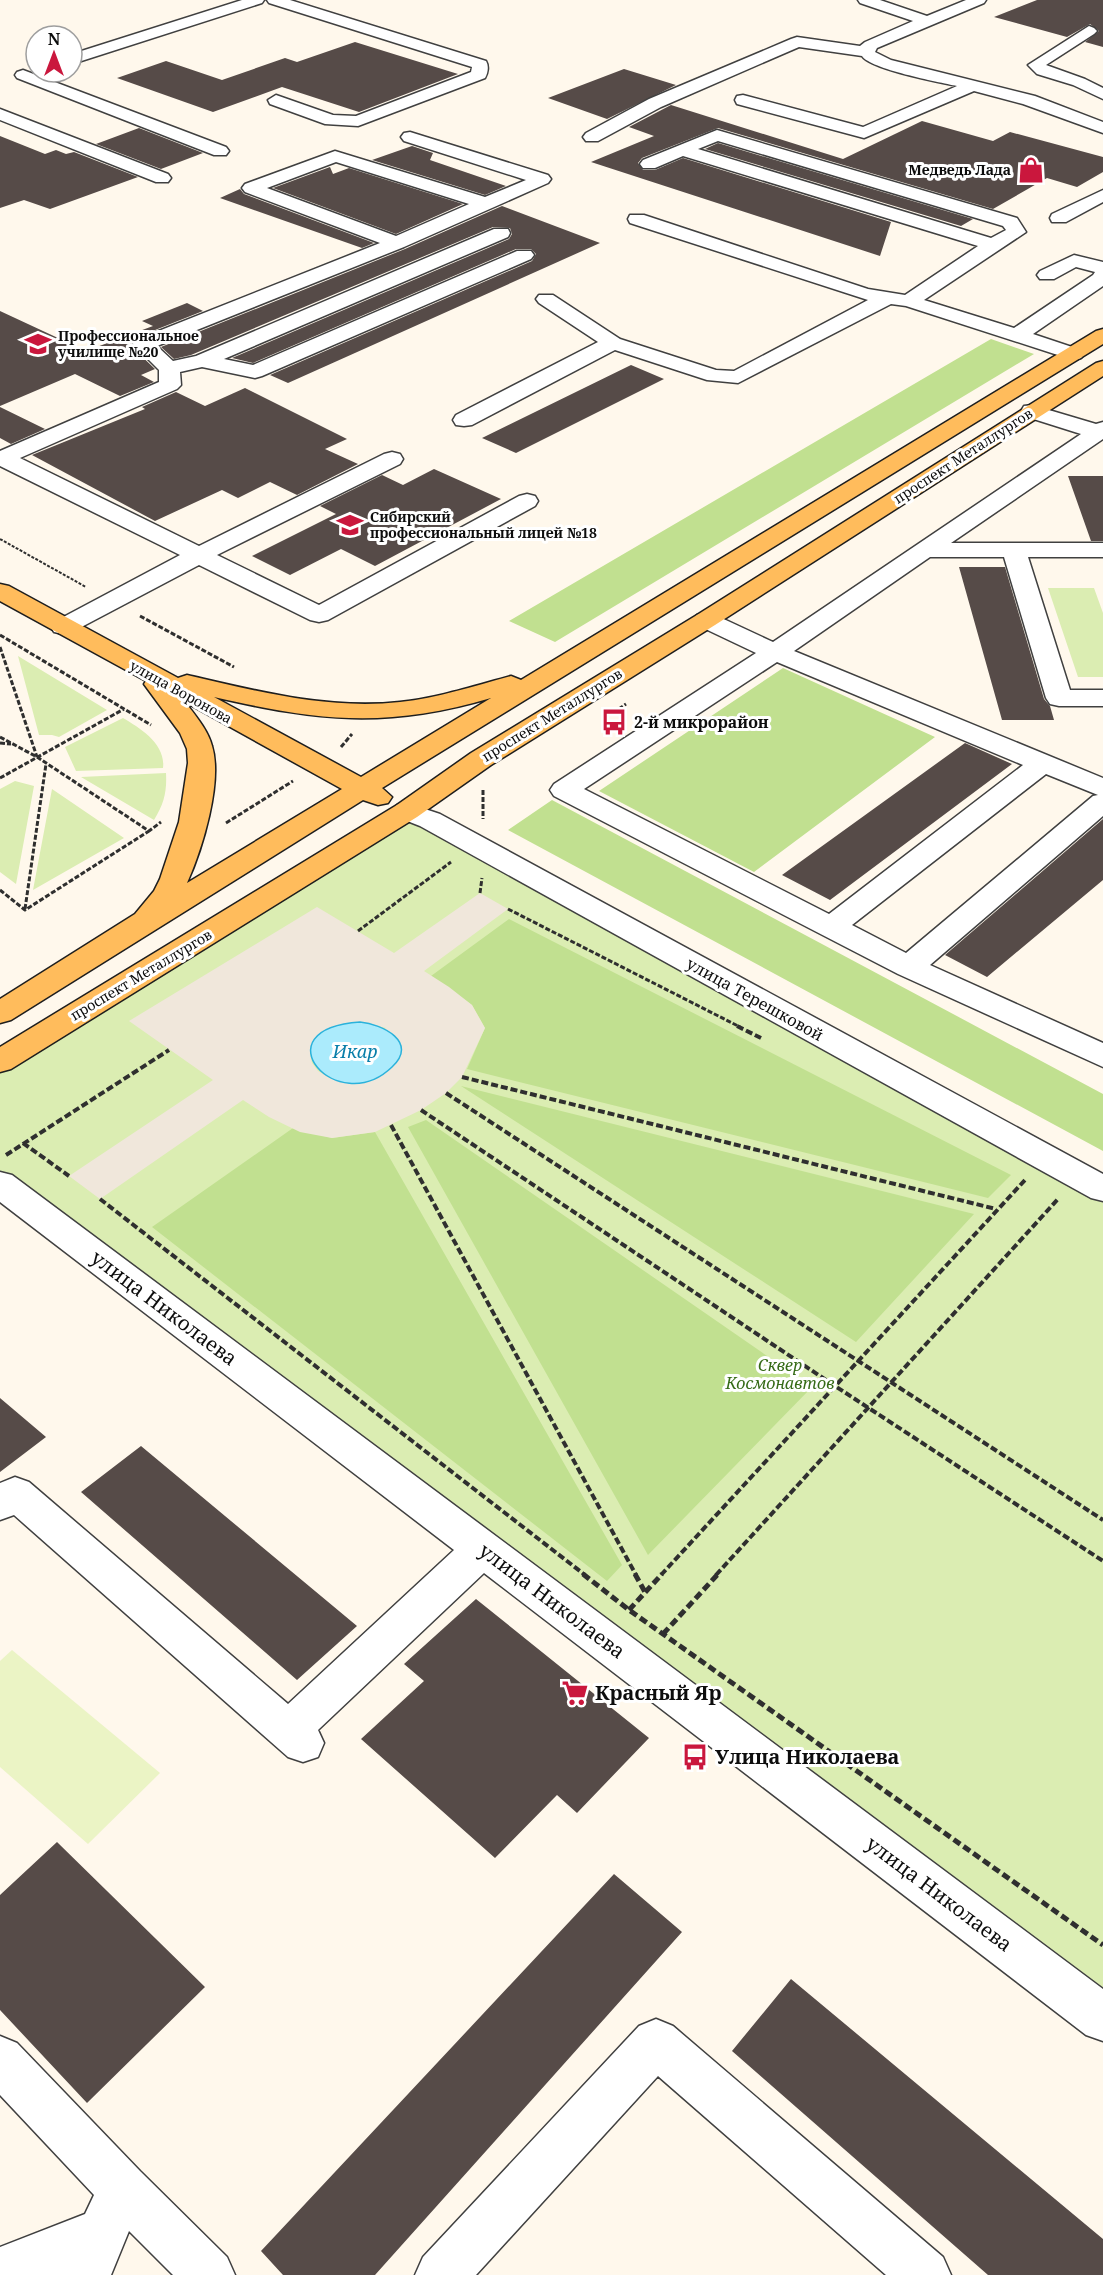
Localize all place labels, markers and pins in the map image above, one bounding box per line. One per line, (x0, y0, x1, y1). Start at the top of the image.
shop icon: Медведь Лада (1016, 155, 1046, 185)
place label: Медведь Лада (908, 160, 1011, 179)
place label: Профессиональное училище №20 (58, 326, 199, 361)
school or university icon: Профессиональное училище №20 (23, 329, 53, 359)
place label: Сибирский профессиональный лицей №18 (370, 507, 597, 542)
school or university icon: Сибирский профессиональный лицей №18 (335, 510, 365, 540)
bus stop icon: 2-й микрорайон (599, 707, 629, 737)
place label: 2-й микрорайон (634, 711, 769, 733)
supermarket icon: Красный Яр (560, 1678, 590, 1708)
place label: Красный Яр (595, 1679, 722, 1706)
bus stop icon: Улица Николаева (680, 1742, 710, 1772)
place label: Улица Николаева (715, 1743, 900, 1770)

